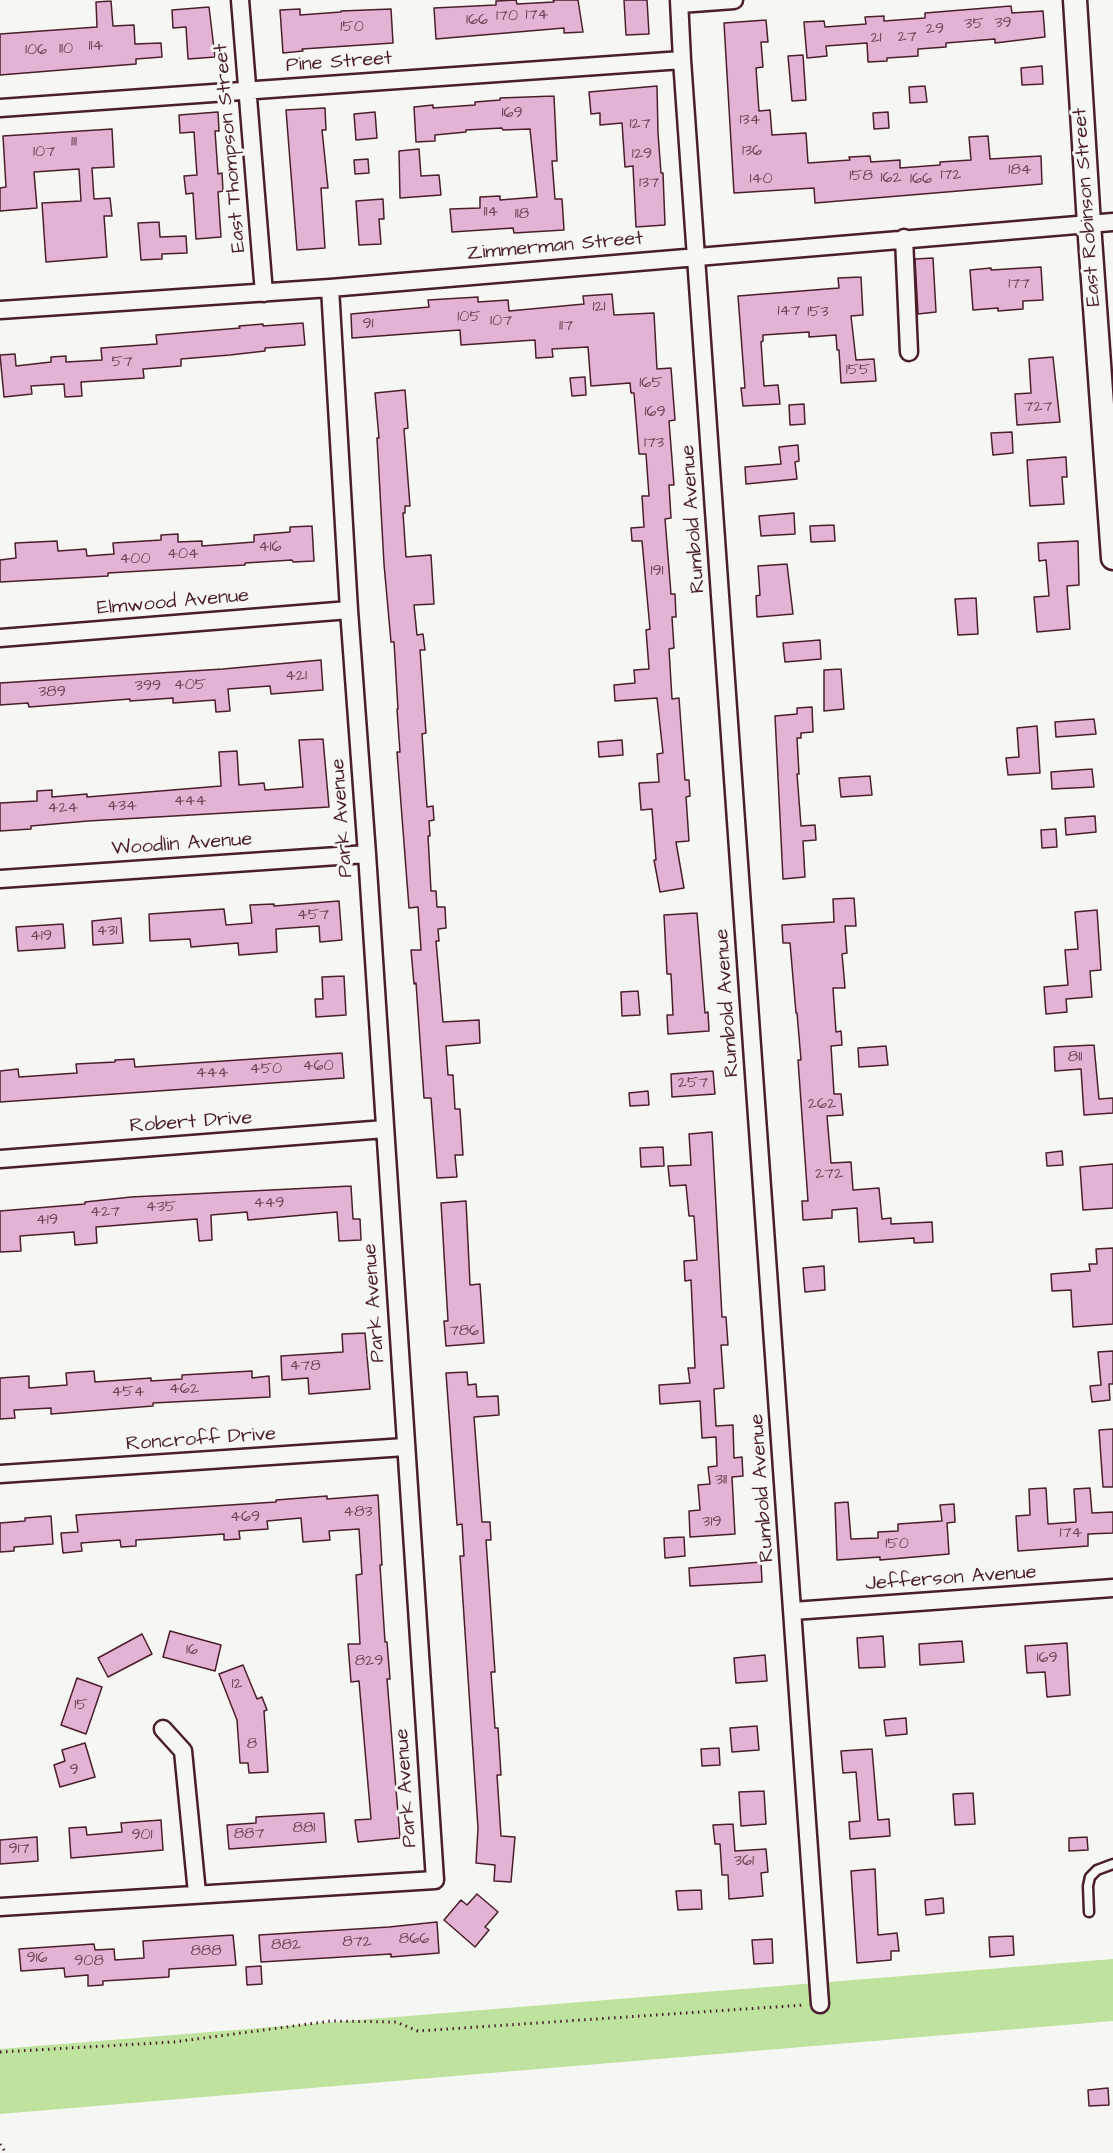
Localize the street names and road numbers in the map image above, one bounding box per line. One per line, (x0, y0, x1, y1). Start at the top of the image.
street label: East Thompson Street (210, 43, 252, 253)
street label: Pine Street (285, 47, 393, 79)
street label: East Robinson Street (1069, 107, 1107, 307)
street label: Zimmerman Street (466, 227, 644, 267)
street label: Rumbold Avenue (677, 444, 711, 594)
street label: Elmwood Avenue (96, 584, 250, 622)
street label: Park Avenue (327, 758, 359, 878)
street label: Woodlin Avenue (111, 828, 253, 862)
street label: Rumbold Avenue (711, 928, 745, 1078)
street label: Robert Drive (129, 1107, 253, 1139)
street label: Park Avenue (359, 1243, 391, 1363)
street label: Rumbold Avenue (746, 1413, 780, 1563)
street label: Roncroff Drive (125, 1423, 277, 1457)
street label: Jefferson Avenue (865, 1561, 1037, 1597)
street label: Park Avenue (391, 1728, 423, 1848)

